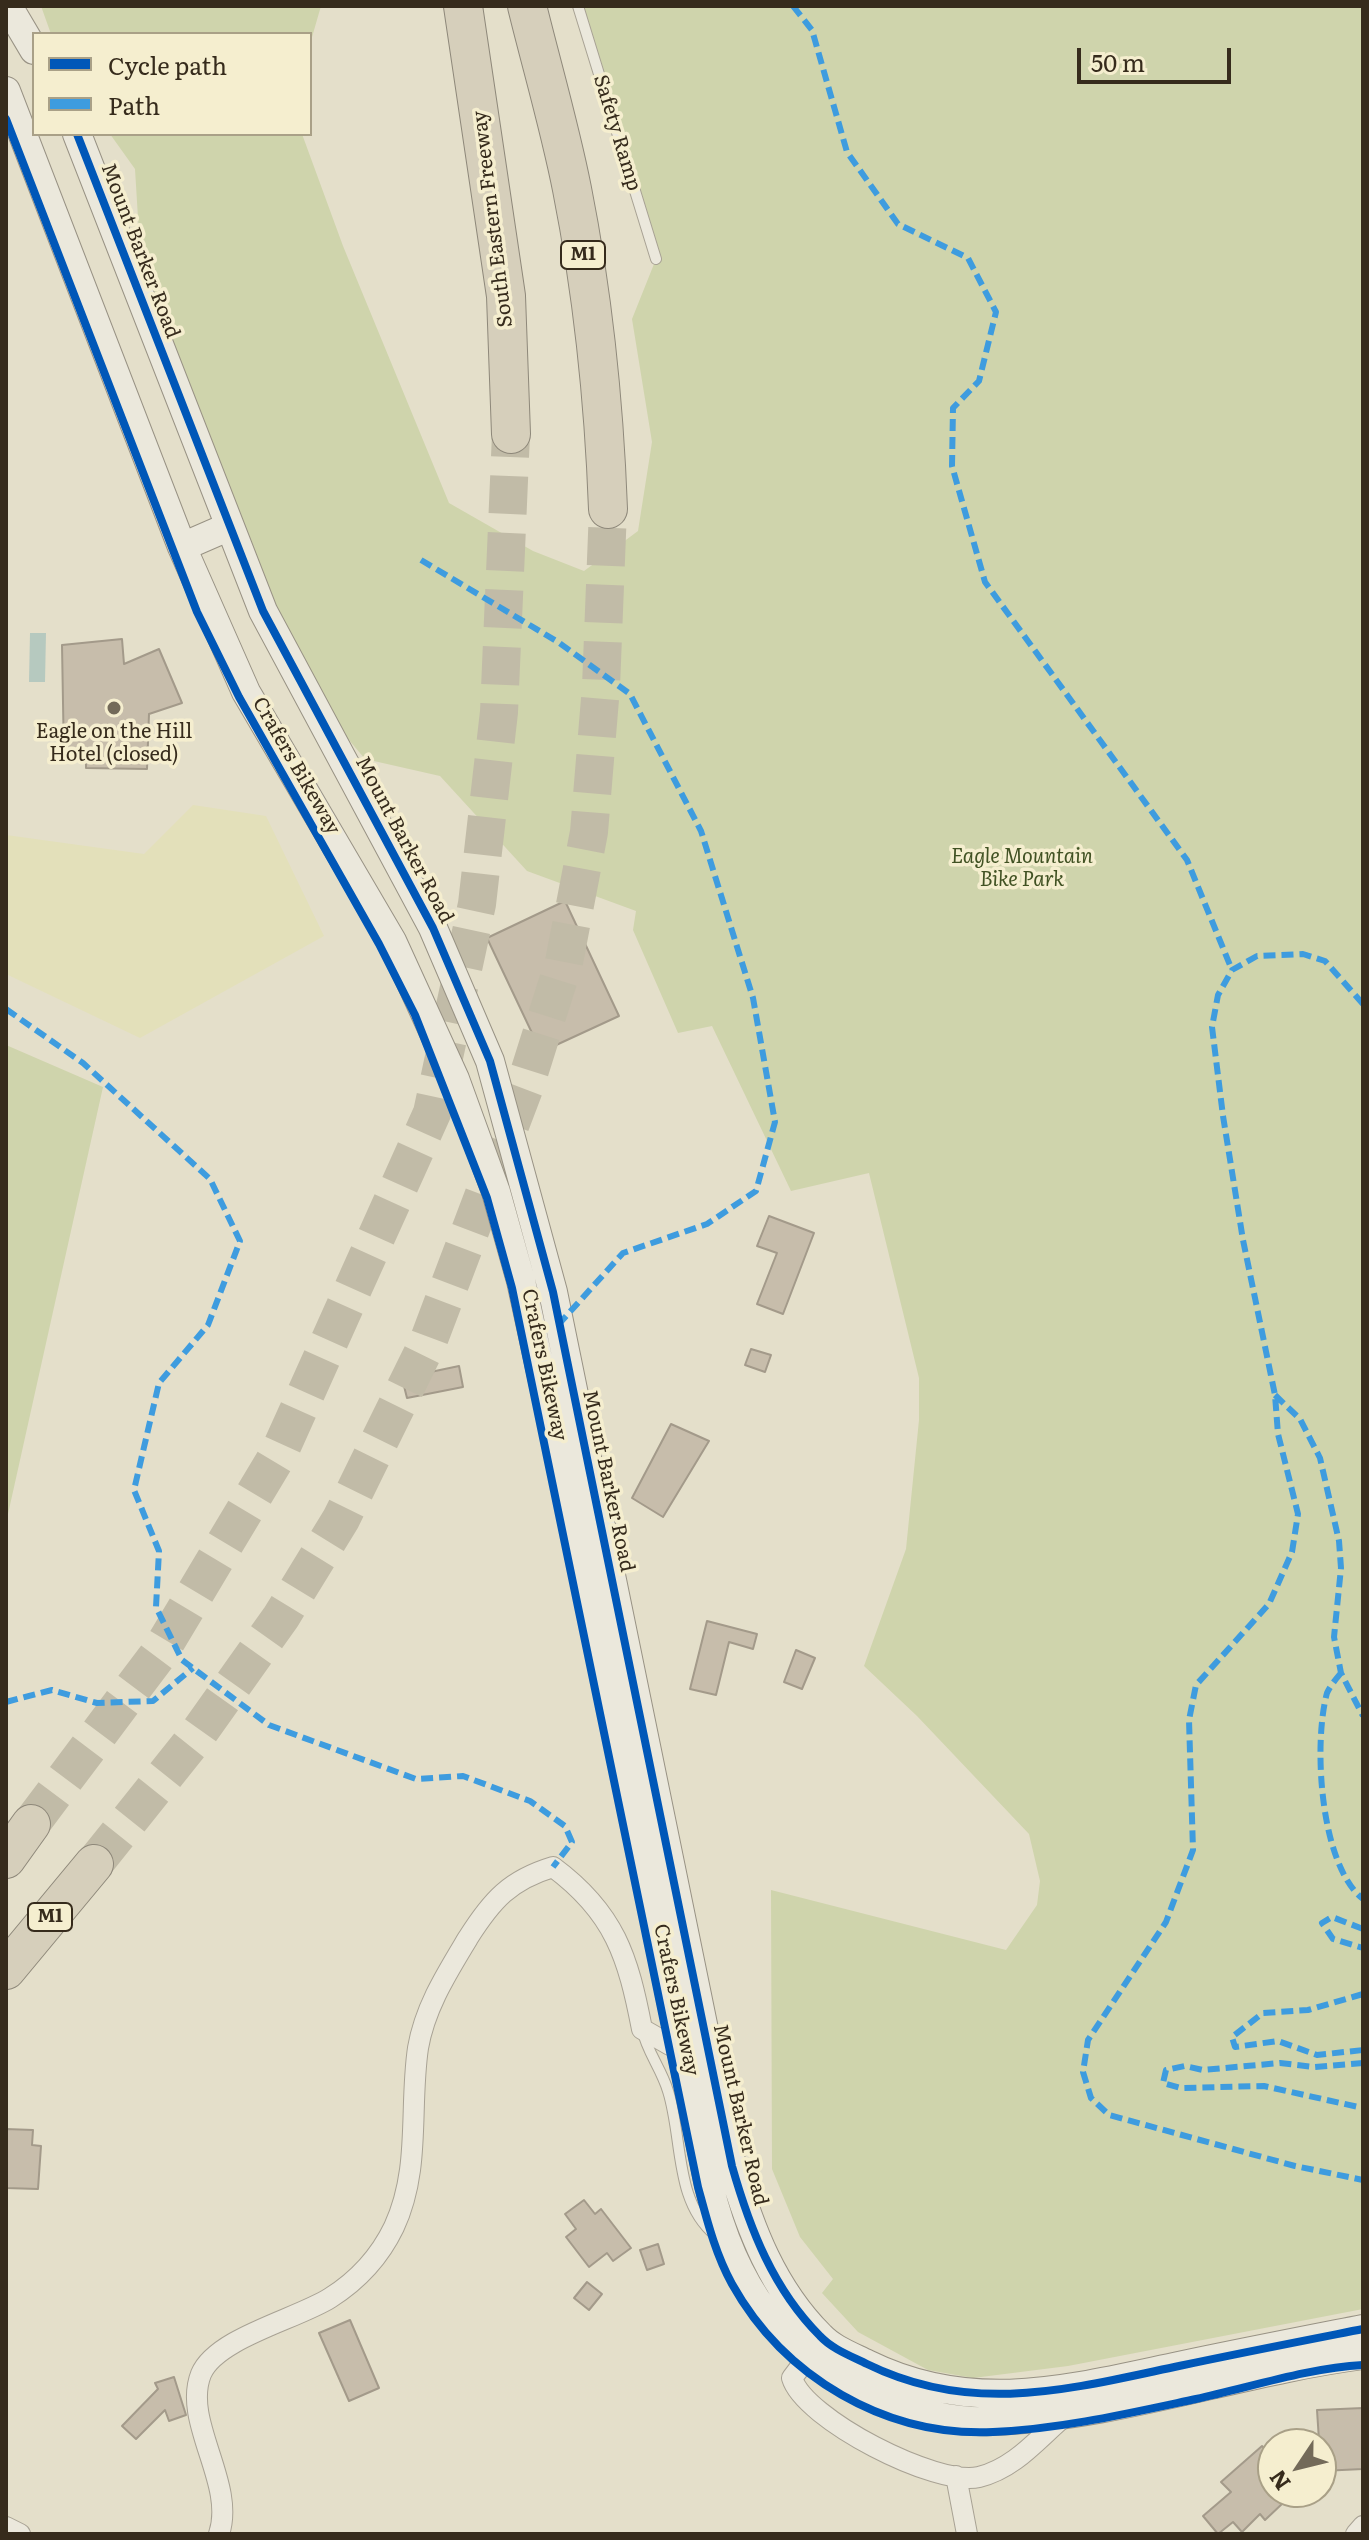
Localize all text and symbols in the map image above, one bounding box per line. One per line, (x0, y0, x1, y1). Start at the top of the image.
legend (32, 32, 312, 136)
scale bar (1081, 32, 1235, 82)
text: 50 m (1091, 44, 1145, 79)
text: Cycle path (108, 47, 227, 82)
street label: Safety Ramp (588, 72, 646, 194)
text: Path (108, 87, 160, 122)
street label: South Eastern Freeway (468, 109, 518, 329)
street label: Mount Barker Road (96, 160, 184, 342)
road number: M1 (561, 241, 605, 269)
street label: Crafers Bikeway (247, 693, 345, 839)
marker: Eagle on the Hill Hotel (closed) (105, 699, 123, 717)
place label: Eagle on the Hill Hotel (closed) (36, 720, 192, 767)
street label: Mount Barker Road (350, 752, 458, 928)
park label: Eagle Mountain Bike Park (951, 845, 1093, 892)
street label: Crafers Bikeway (516, 1287, 572, 1443)
street label: Mount Barker Road (577, 1388, 639, 1574)
road number: M1 (28, 1903, 72, 1931)
street label: Crafers Bikeway (648, 1922, 704, 2078)
street label: Mount Barker Road (707, 2022, 773, 2208)
north arrow (1257, 2428, 1337, 2508)
text: N (1260, 2464, 1297, 2498)

